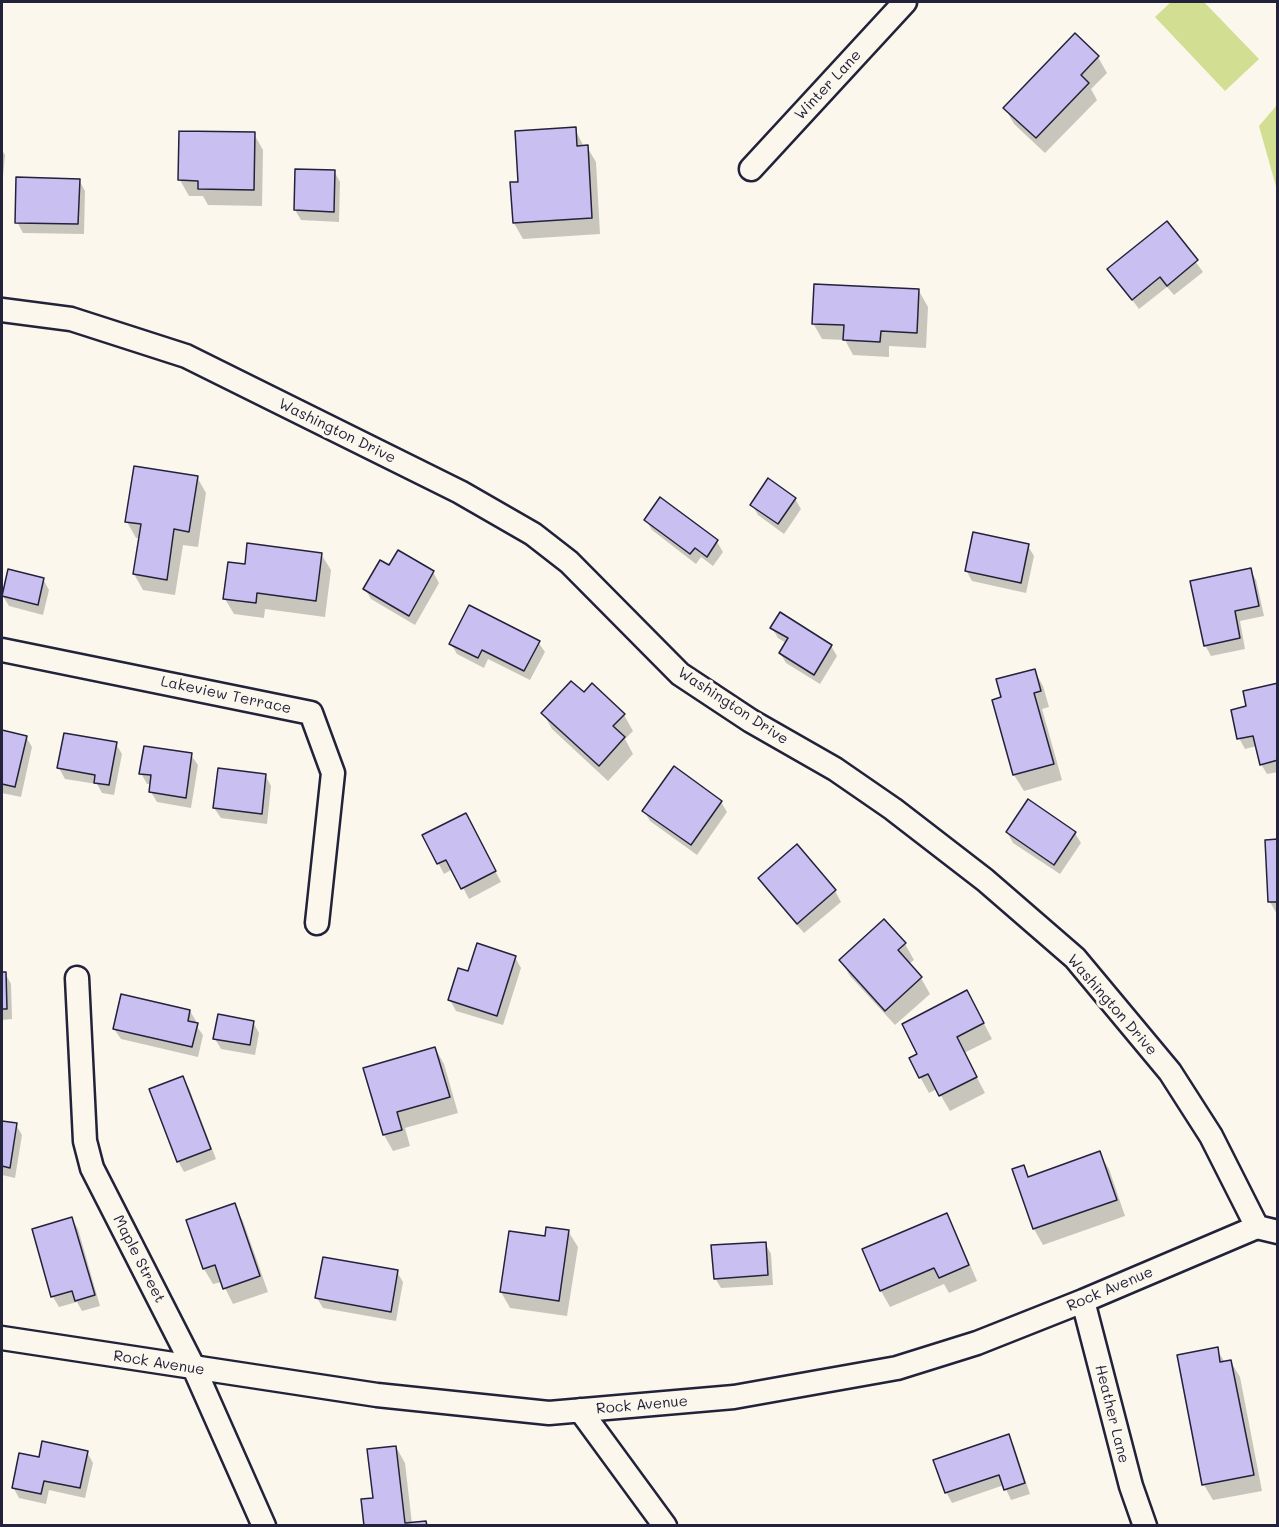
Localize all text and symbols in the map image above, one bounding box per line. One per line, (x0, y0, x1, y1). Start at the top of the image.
street label: Winter Lane (791, 46, 865, 124)
street label: Washington Drive (275, 395, 399, 467)
street label: Washington Drive (674, 664, 792, 748)
street label: Lakeview Terrace (159, 672, 293, 718)
street label: Washington Drive (1063, 951, 1161, 1059)
street label: Maple Street (109, 1212, 169, 1306)
street label: Rock Avenue (1064, 1263, 1156, 1315)
street label: Rock Avenue (112, 1347, 206, 1379)
street label: Heather Lane (1091, 1363, 1133, 1465)
street label: Rock Avenue (595, 1392, 689, 1418)

